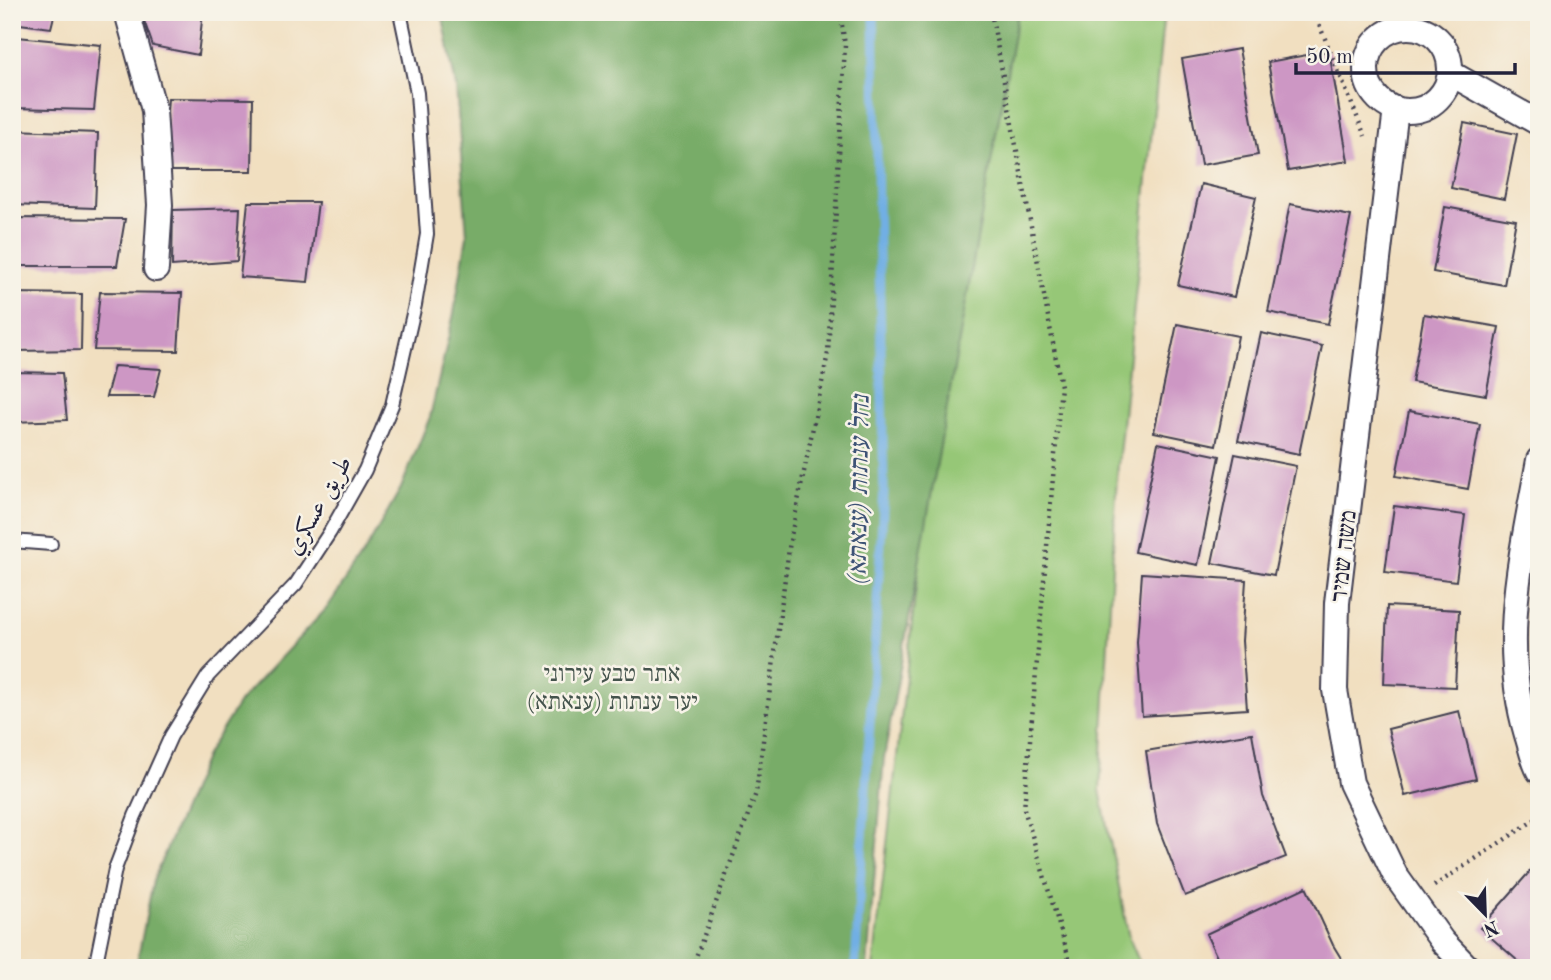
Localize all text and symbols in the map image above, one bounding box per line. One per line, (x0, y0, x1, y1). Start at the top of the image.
scale bar (1296, 32, 1514, 76)
text: 50 m (1306, 47, 1353, 68)
water label: נחל ענתות (ענאתא) (844, 393, 875, 585)
street label: طريق عسكري (280, 451, 362, 562)
street label: משה שמיר (1328, 509, 1362, 603)
park label: אתר טבע עירוני יער ענתות (ענאתא) (526, 663, 698, 715)
north arrow (1450, 878, 1520, 948)
text: N (1480, 916, 1501, 939)

